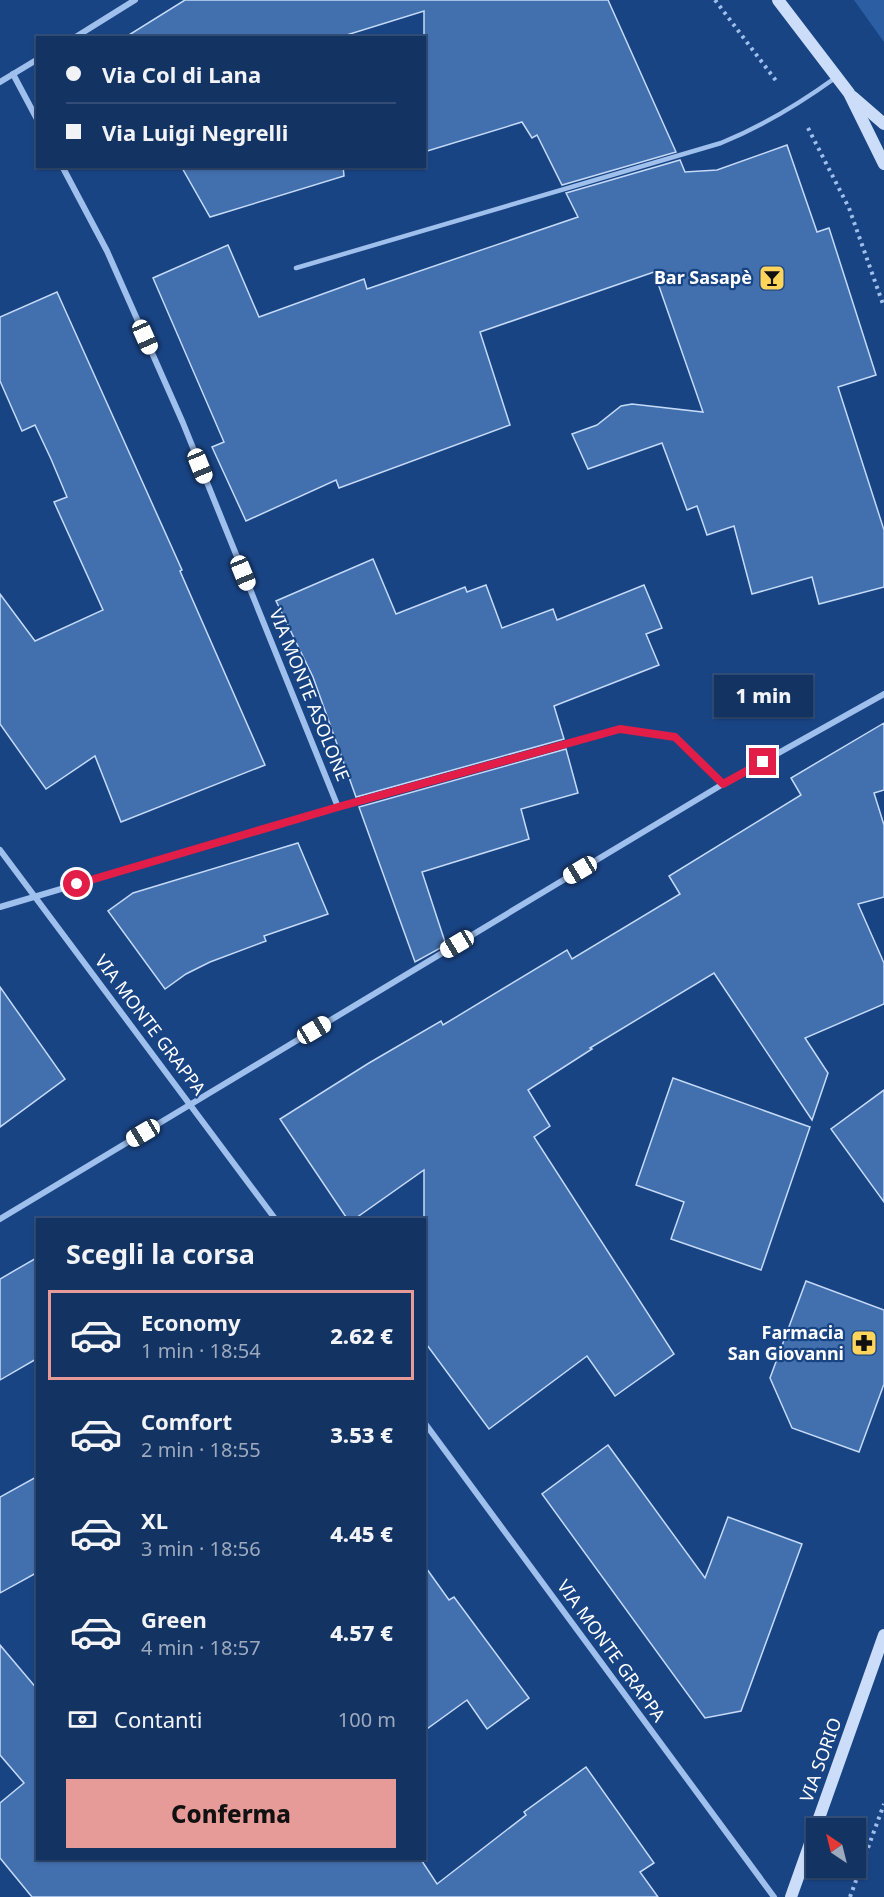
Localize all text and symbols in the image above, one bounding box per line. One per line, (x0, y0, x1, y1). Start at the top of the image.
text: Via Col di Lana (102, 59, 261, 89)
text: Via Luigi Negrelli (102, 117, 288, 147)
bar icon: Bar Sasapè (757, 263, 787, 293)
place label: Bar Sasapè (654, 265, 752, 289)
car (129, 317, 161, 357)
car (185, 446, 215, 486)
car (228, 553, 258, 593)
street label: VIA MONTE ASOLONE (264, 605, 356, 784)
callout: 1 min (714, 675, 813, 717)
text: 1 min (736, 682, 791, 709)
route end (749, 748, 776, 775)
car (560, 853, 600, 887)
route start (63, 870, 90, 897)
car (437, 927, 477, 961)
street label: VIA MONTE GRAPPA (90, 949, 212, 1100)
car (294, 1013, 334, 1047)
car (123, 1116, 163, 1150)
text: Scegli la corsa (66, 1235, 255, 1272)
text: Economy (141, 1307, 240, 1337)
icon: car (69, 1308, 123, 1362)
text: 2.62 € (330, 1320, 393, 1350)
place label: Farmacia San Giovanni (728, 1320, 844, 1365)
pharmacy icon: Farmacia San Giovanni (849, 1328, 879, 1358)
text: 1 min · 18:54 (141, 1337, 261, 1364)
text: Comfort (141, 1406, 232, 1436)
icon: car (69, 1407, 123, 1461)
text: 3.53 € (330, 1419, 393, 1449)
text: 2 min · 18:55 (141, 1436, 261, 1463)
text: XL (141, 1505, 168, 1535)
icon: car (69, 1506, 123, 1560)
text: 4.45 € (330, 1518, 393, 1548)
text: 3 min · 18:56 (141, 1535, 261, 1562)
street label: VIA MONTE GRAPPA (552, 1575, 672, 1727)
text: Green (141, 1604, 207, 1634)
icon: car (69, 1605, 123, 1659)
text: 4.57 € (330, 1617, 393, 1647)
text: 4 min · 18:57 (141, 1634, 261, 1661)
icon: cash (66, 1703, 99, 1736)
text: Contanti (114, 1704, 202, 1734)
text: 100 m (338, 1706, 396, 1733)
street label: VIA SORIO (794, 1714, 846, 1805)
button: Conferma (66, 1779, 396, 1848)
north arrow (806, 1818, 866, 1878)
map controls (806, 1818, 866, 1878)

